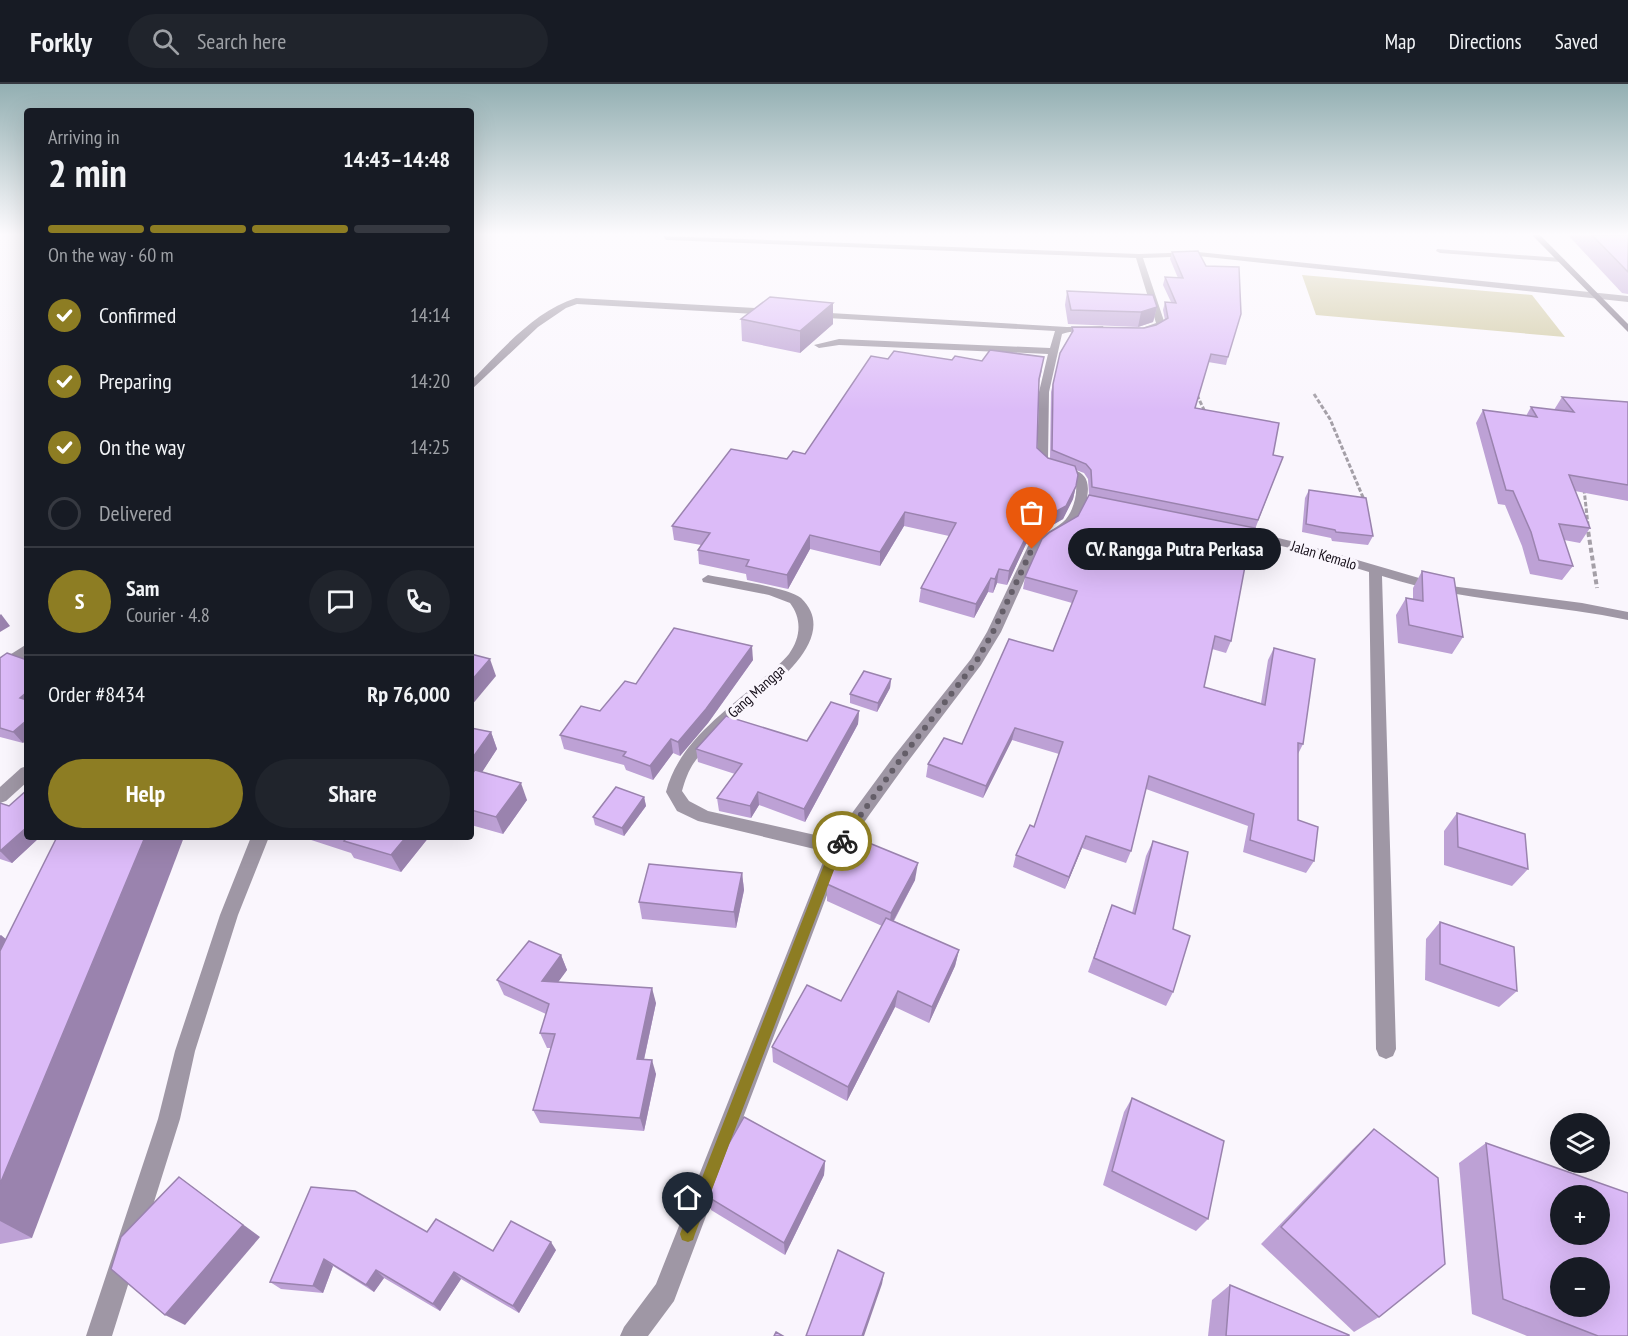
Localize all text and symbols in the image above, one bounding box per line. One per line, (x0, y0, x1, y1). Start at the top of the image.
search box (128, 14, 548, 68)
text: Forkly (30, 23, 92, 60)
icon: search (149, 25, 182, 58)
text: Search here (197, 27, 286, 55)
text: Map (1385, 28, 1416, 55)
text: Directions (1449, 28, 1522, 55)
text: Saved (1555, 28, 1598, 55)
text: Arriving in (48, 124, 120, 150)
text: 14:43–14:48 (343, 145, 450, 173)
text: 2 min (48, 147, 127, 198)
text: On the way · 60 m (48, 242, 174, 268)
icon: check (48, 299, 81, 332)
text: Confirmed (99, 301, 176, 329)
text: 14:14 (410, 302, 450, 328)
icon: check (48, 365, 81, 398)
text: Preparing (99, 367, 172, 395)
text: 14:20 (410, 368, 450, 394)
icon: check (48, 431, 81, 464)
text: On the way (99, 433, 185, 461)
text: 14:25 (410, 434, 450, 460)
pin (1006, 487, 1057, 549)
icon: bag (1015, 496, 1048, 529)
text: Delivered (99, 499, 172, 527)
callout: CV. Rangga Putra Perkasa (1068, 528, 1281, 570)
text: CV. Rangga Putra Perkasa (1086, 536, 1263, 562)
street label: Jalan Kemalo (1288, 536, 1359, 574)
button: chat (309, 570, 372, 633)
button: phone (387, 570, 450, 633)
text: Sam (126, 574, 159, 602)
text: S (75, 587, 84, 615)
text: Courier · 4.8 (126, 602, 210, 628)
street label: Gang Mangga (723, 660, 789, 722)
text: Order #8434 (48, 680, 145, 708)
text: Rp 76,000 (367, 680, 450, 708)
button: Help (48, 759, 243, 828)
button: Share (255, 759, 450, 828)
courier (812, 811, 872, 871)
icon: bike (826, 825, 859, 858)
map controls (1550, 1113, 1610, 1317)
button: layers (1550, 1113, 1610, 1173)
pin (662, 1172, 713, 1234)
icon: home (671, 1181, 704, 1214)
button: + (1550, 1185, 1610, 1245)
button: − (1550, 1257, 1610, 1317)

